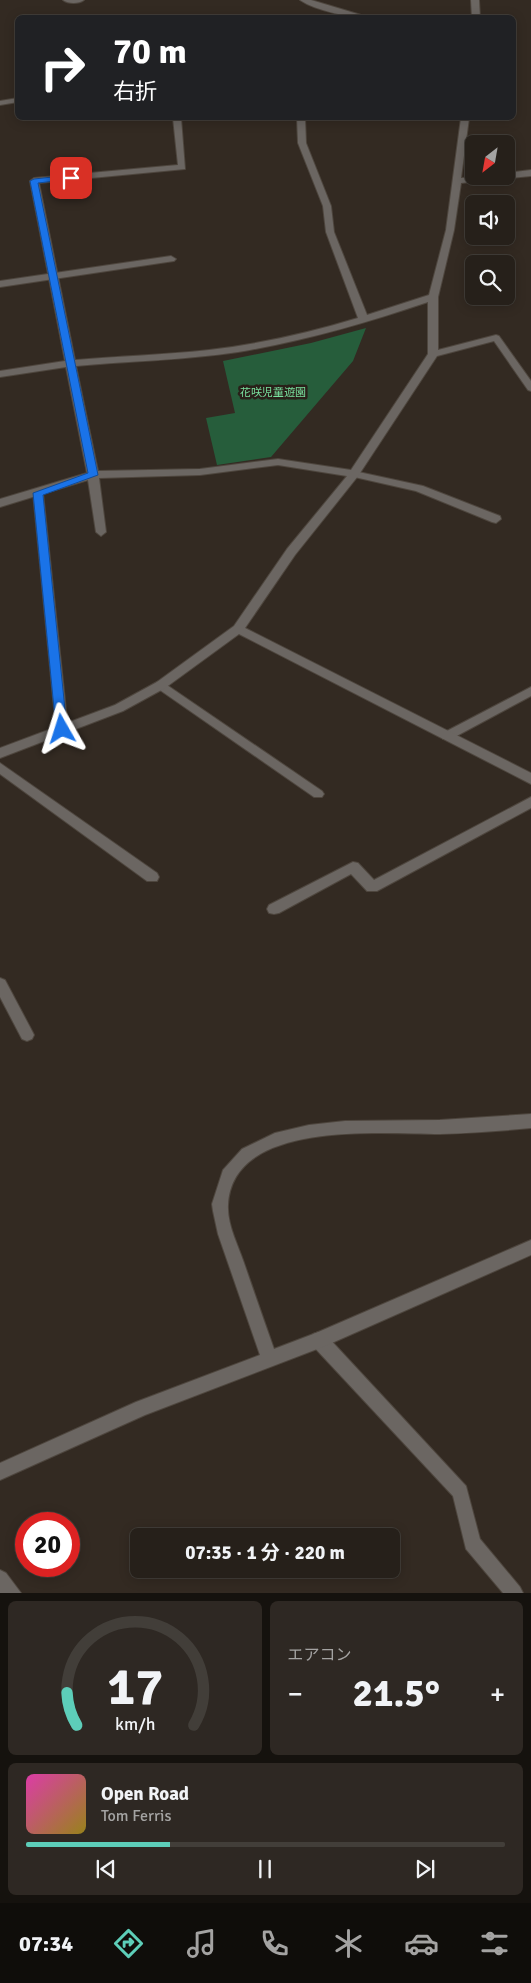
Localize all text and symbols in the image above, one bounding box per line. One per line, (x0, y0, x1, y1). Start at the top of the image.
text: 70 m (113, 30, 187, 73)
icon: right (30, 35, 95, 100)
text: 右折 (113, 78, 157, 105)
north arrow (465, 135, 515, 185)
map controls (465, 135, 515, 305)
pin (50, 157, 92, 199)
icon: arrive (57, 164, 85, 192)
button: sound (465, 195, 515, 245)
button: search (465, 255, 515, 305)
park label: 花咲児童遊園 (240, 386, 306, 399)
position arrow (35, 702, 87, 754)
speed limit sign: 20 (15, 1512, 80, 1577)
text: 07:35 · 1 分 · 220 m (185, 1541, 345, 1565)
text: エアコン (288, 1645, 352, 1665)
text: 17 (107, 1655, 163, 1719)
text: 21.5° (352, 1670, 440, 1717)
text: − (288, 1677, 303, 1711)
text: + (490, 1677, 505, 1711)
text: km/h (115, 1713, 155, 1735)
text: Open Road (101, 1782, 189, 1806)
text: Tom Ferris (101, 1806, 171, 1826)
icon: previous (92, 1855, 120, 1883)
icon: pause (251, 1855, 279, 1883)
icon: next (411, 1855, 439, 1883)
icon: directions (111, 1926, 146, 1961)
icon: music (184, 1926, 219, 1961)
icon: phone (257, 1926, 292, 1961)
icon: climate (331, 1926, 366, 1961)
icon: car (404, 1926, 439, 1961)
icon: filters (477, 1926, 512, 1961)
text: 07:34 (19, 1930, 73, 1957)

